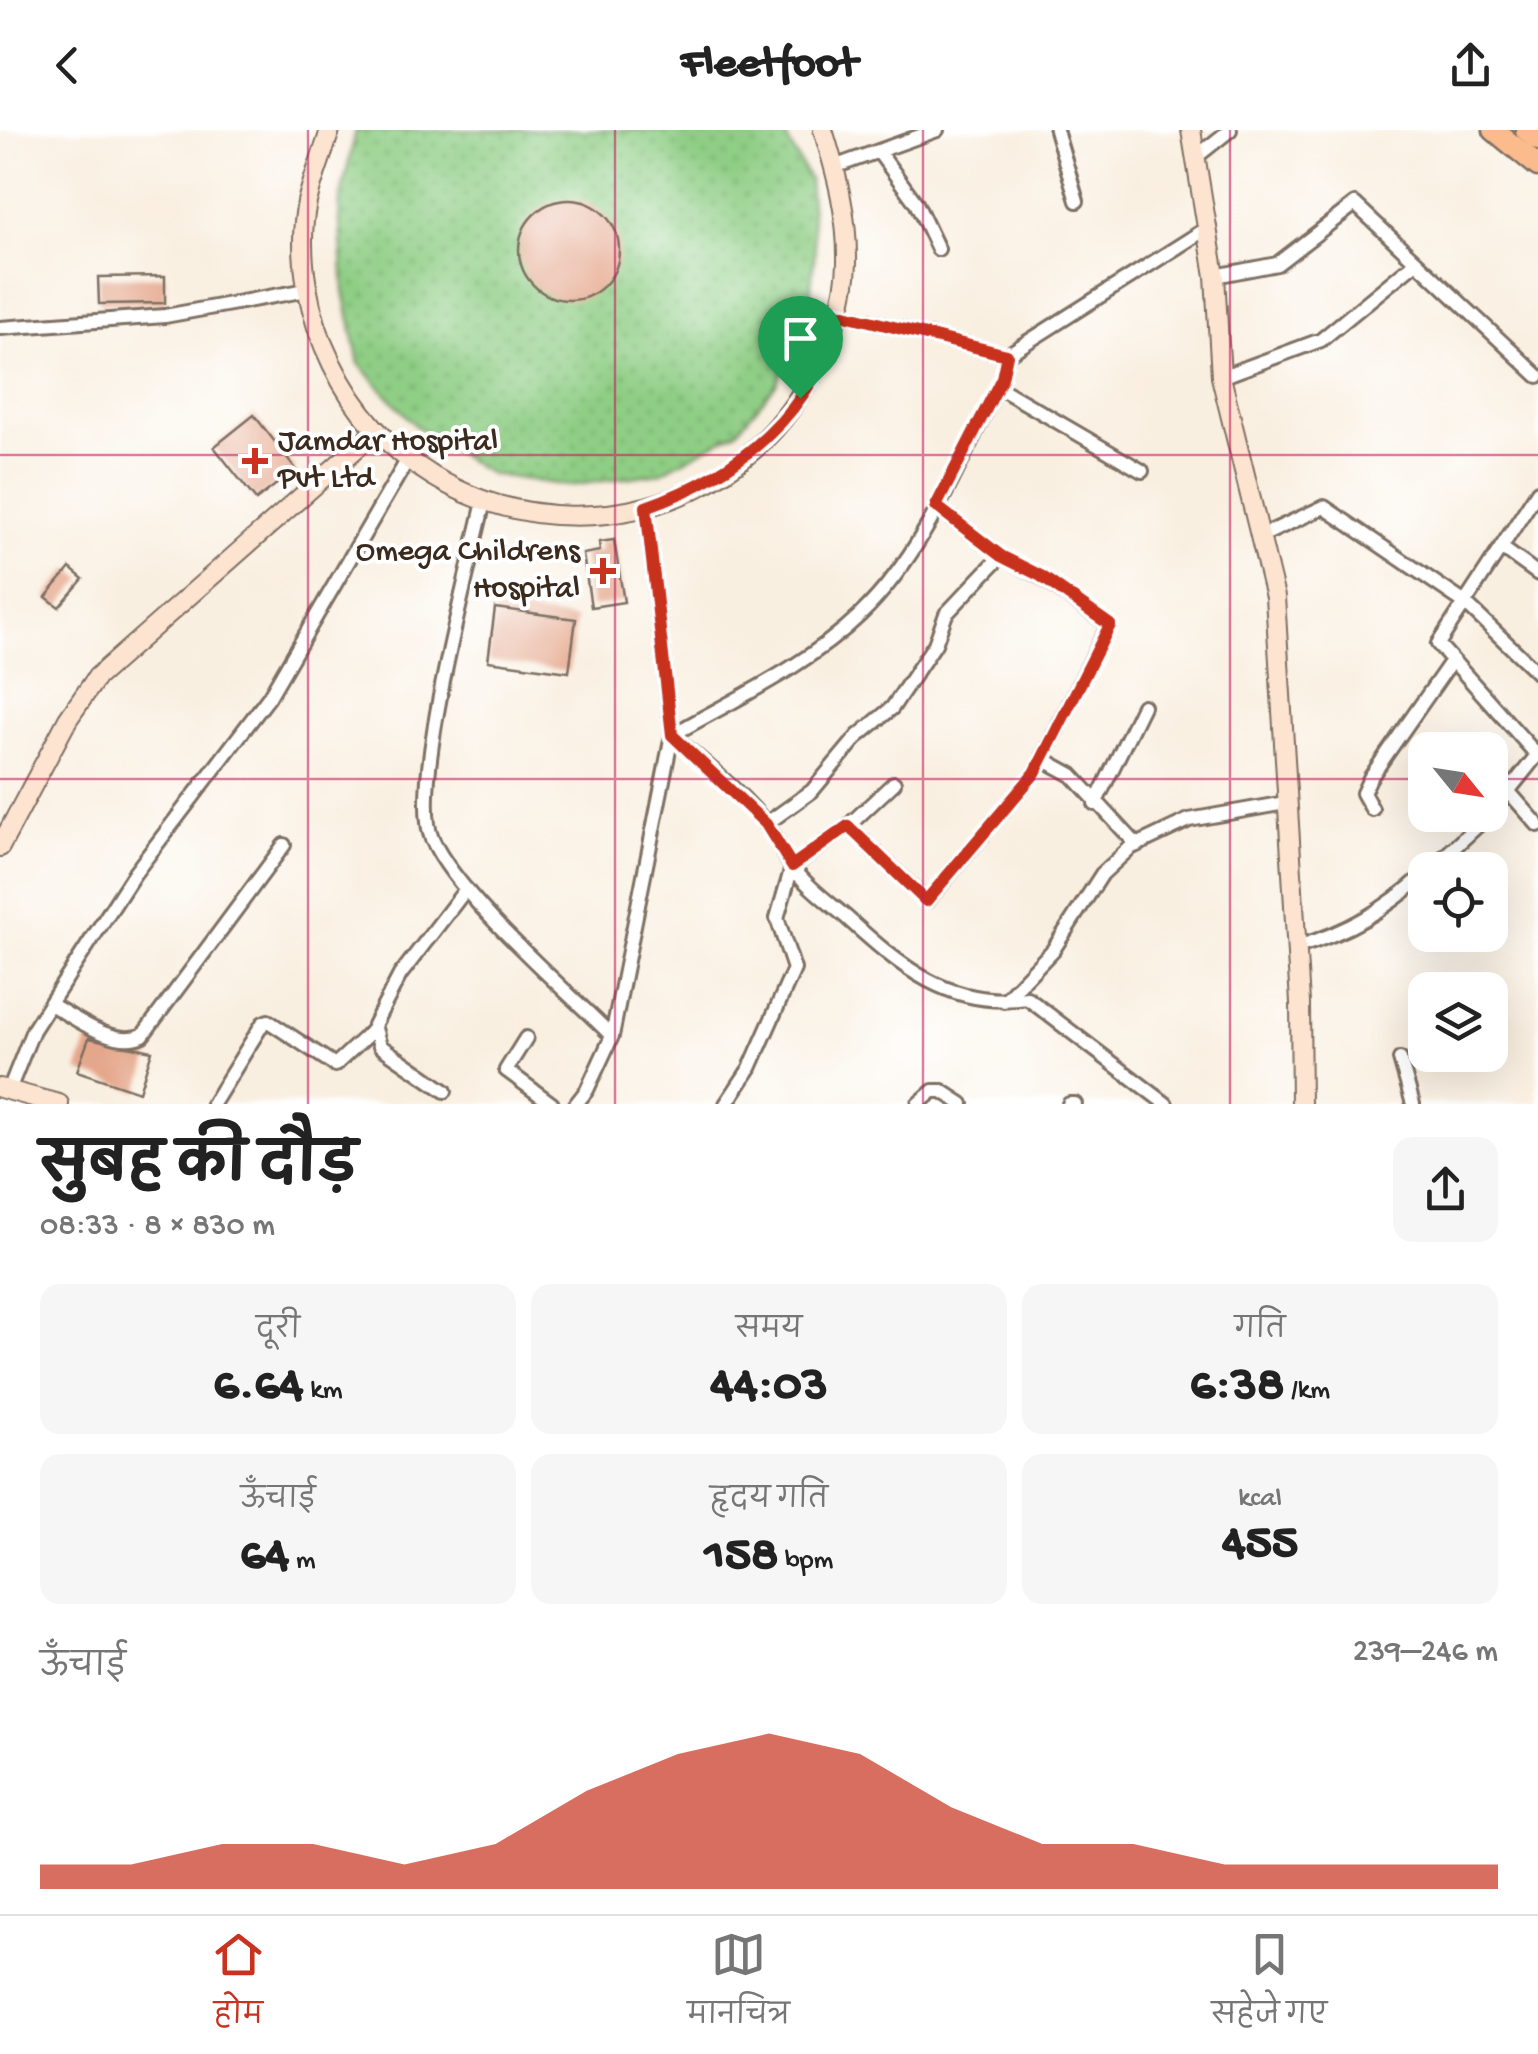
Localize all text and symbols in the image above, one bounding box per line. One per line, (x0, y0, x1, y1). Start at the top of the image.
icon: back (40, 38, 95, 93)
icon: share (1443, 38, 1498, 93)
text: Fleetfoot (681, 39, 857, 92)
pin (758, 296, 843, 399)
icon: arrive (773, 311, 828, 366)
place label: Jamdar Hospital Pvt Ltd (277, 424, 498, 499)
marker: Jamdar Hospital Pvt Ltd (242, 448, 268, 474)
place label: Omega Childrens Hospital (356, 534, 581, 609)
marker: Omega Childrens Hospital (590, 558, 616, 584)
north arrow (1408, 732, 1508, 832)
map controls (1408, 732, 1508, 1072)
button: locate (1408, 852, 1508, 952)
button: layers (1408, 972, 1508, 1072)
button: share (1393, 1137, 1498, 1242)
text: सुबह की दौड़ (40, 1138, 357, 1202)
text: 08:33 · 8 × 830 m (40, 1208, 275, 1246)
text: दूरी (256, 1315, 300, 1348)
text: समय (736, 1315, 802, 1348)
text: गति (1235, 1315, 1285, 1348)
text: 6.64 (213, 1358, 304, 1417)
text: 44:03 (710, 1358, 828, 1417)
text: 6:38 (1190, 1358, 1284, 1417)
text: km (304, 1375, 343, 1408)
text: /km (1284, 1375, 1330, 1408)
text: kcal (1238, 1483, 1282, 1516)
text: ऊँचाई (240, 1485, 316, 1518)
text: हृदय गति (710, 1485, 828, 1518)
text: 455 (1222, 1516, 1298, 1575)
text: 64 (240, 1528, 289, 1587)
text: 158 (705, 1528, 778, 1587)
text: m (289, 1545, 316, 1578)
text: bpm (778, 1545, 833, 1578)
text: 239–246 m (1353, 1634, 1498, 1672)
text: ऊँचाई (40, 1650, 126, 1688)
tab: होम (211, 1927, 266, 2044)
tab: मानचित्र (687, 1927, 790, 2044)
tab: सहेजे गए (1211, 1927, 1327, 2044)

